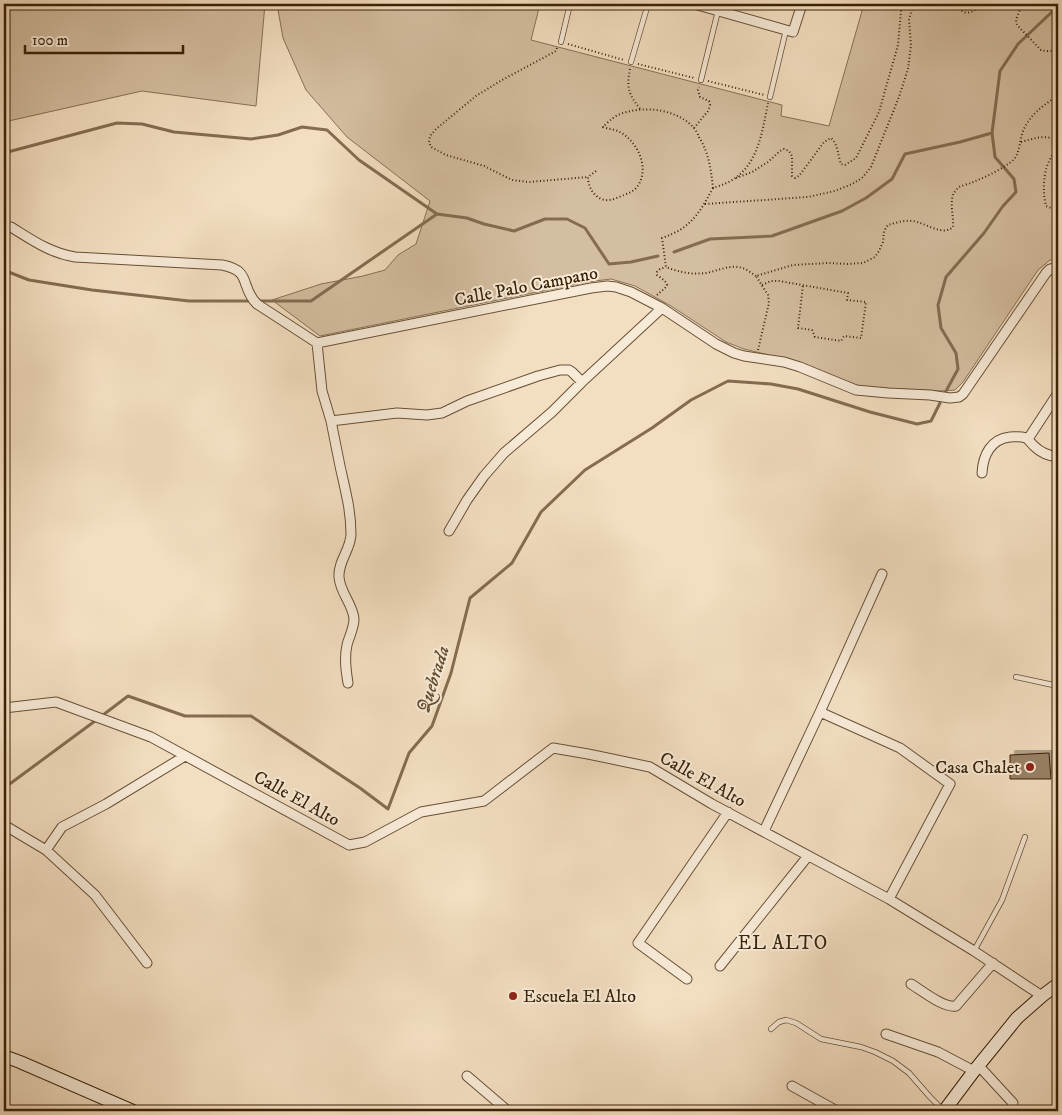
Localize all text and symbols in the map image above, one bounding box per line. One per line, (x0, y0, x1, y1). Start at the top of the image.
scale bar (25, 22, 182, 54)
text: 100 m (32, 31, 68, 50)
street label: Calle Palo Campano (453, 262, 600, 312)
water label: Quebrada (412, 643, 455, 716)
street label: Calle El Alto (656, 747, 750, 813)
place label: Casa Chalet (935, 757, 1020, 779)
marker: Casa Chalet (1024, 761, 1036, 773)
street label: Calle El Alto (250, 766, 344, 832)
district label: EL ALTO (738, 932, 828, 955)
place label: Escuela El Alto (523, 986, 636, 1008)
marker: Escuela El Alto (507, 990, 519, 1002)

